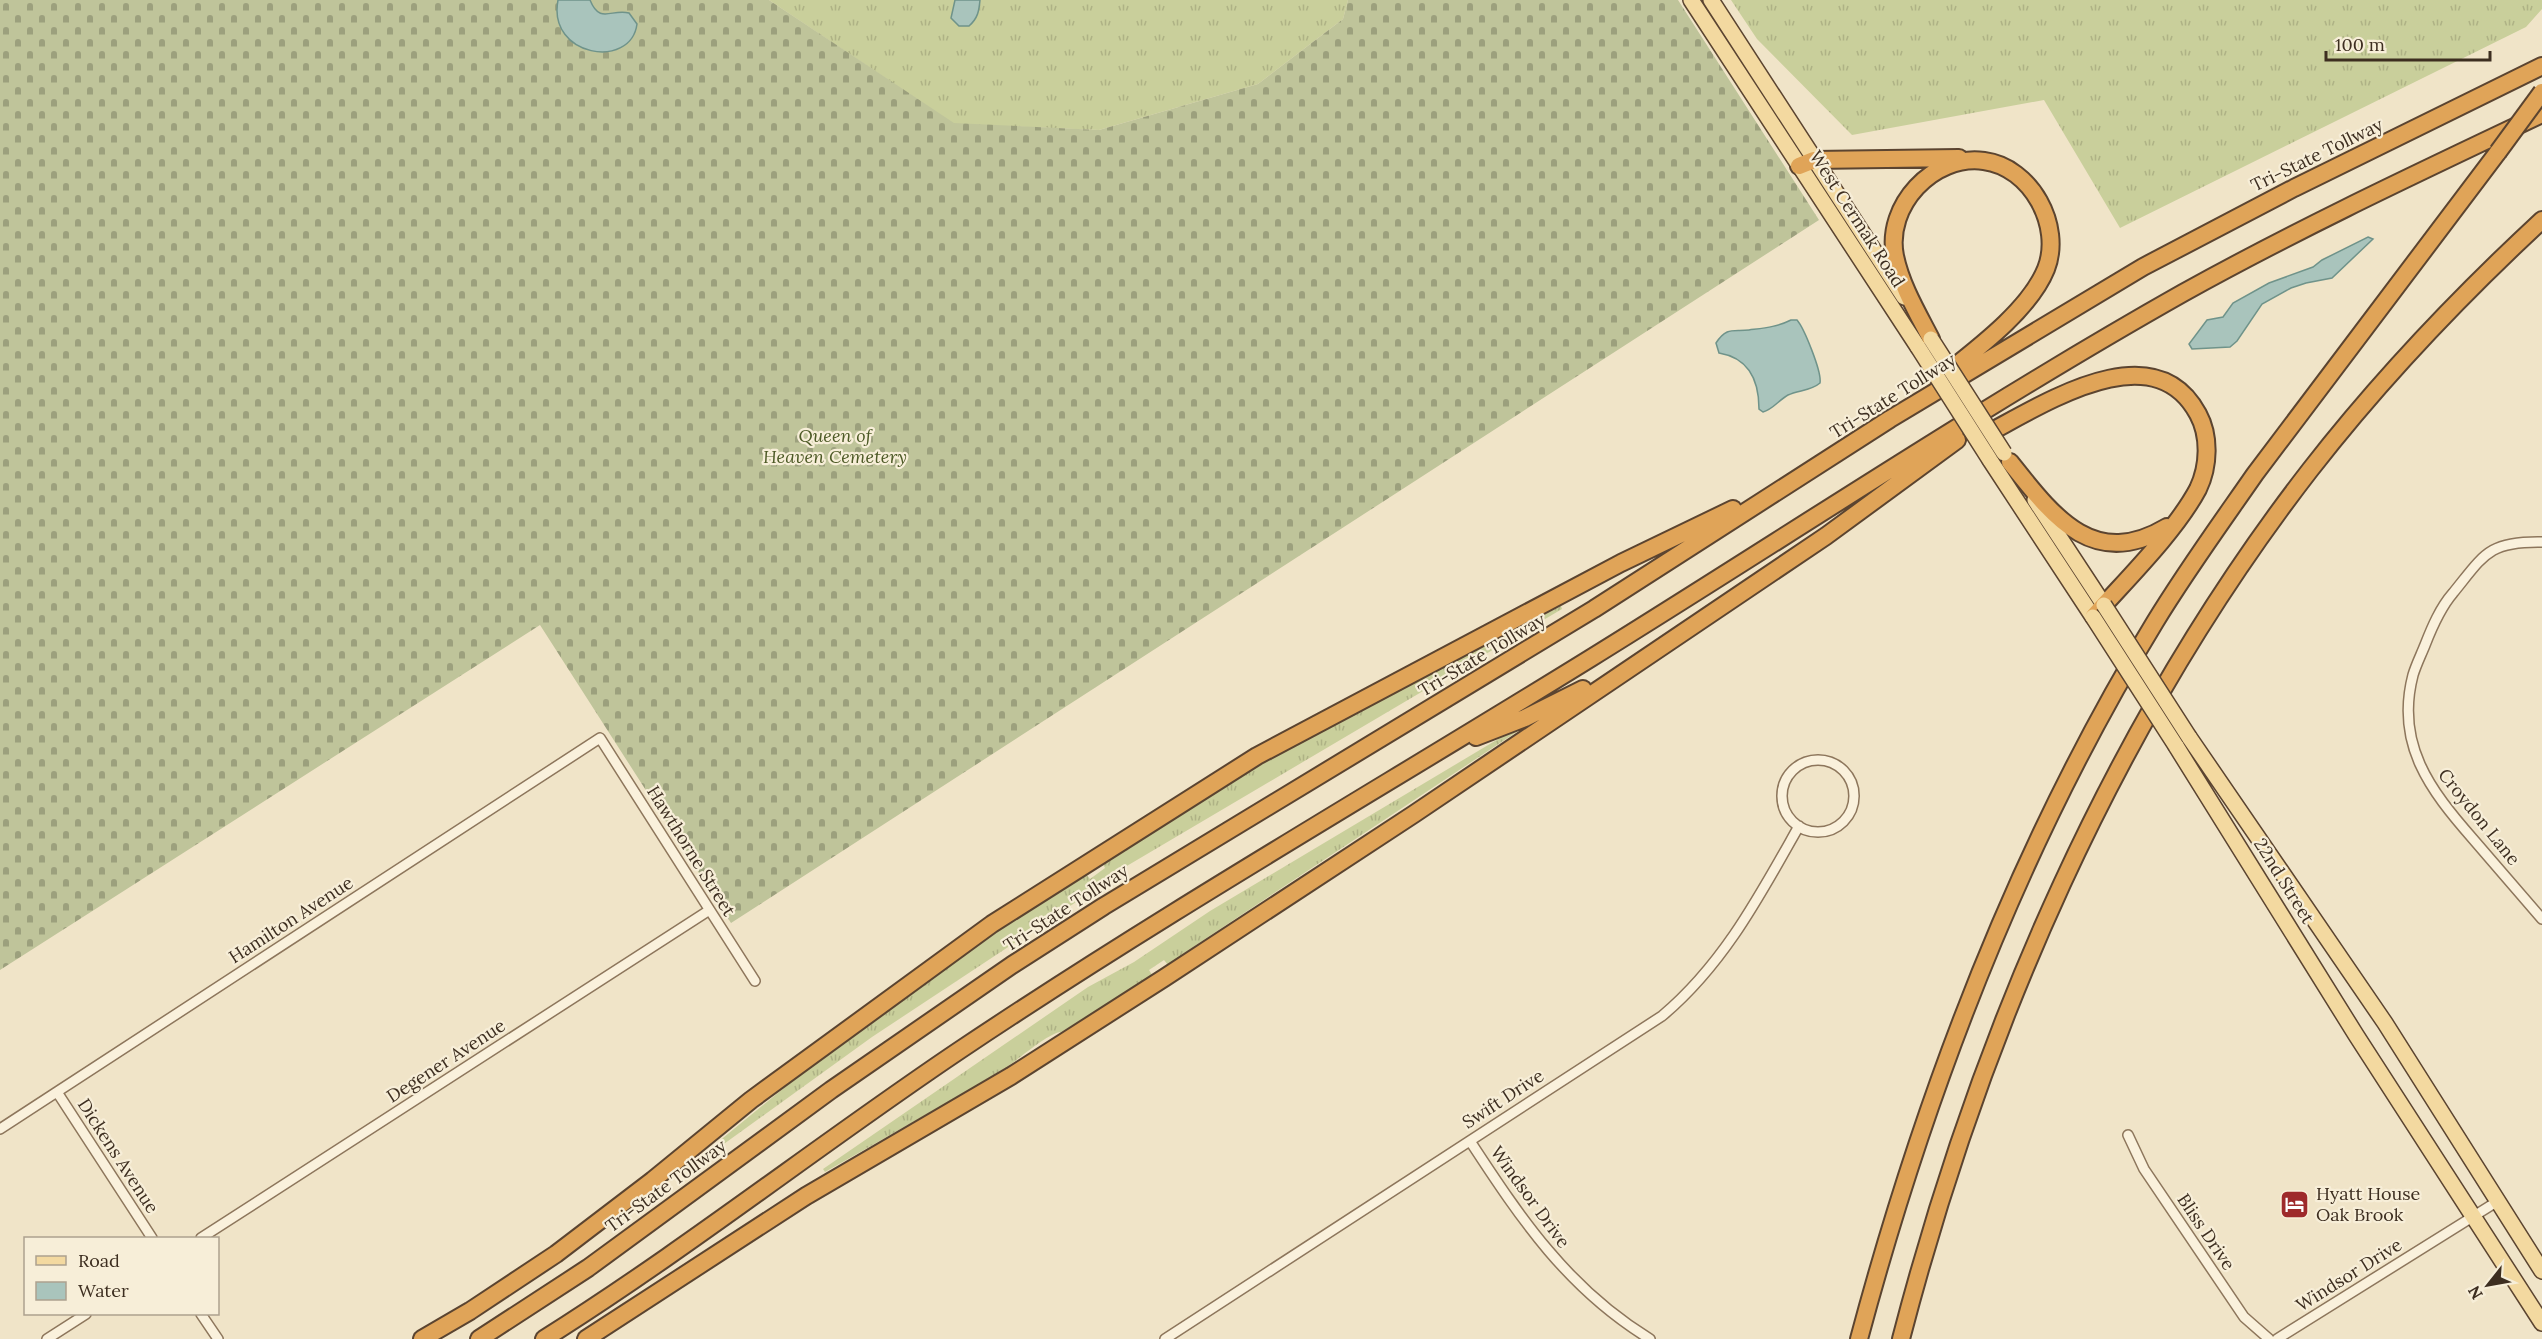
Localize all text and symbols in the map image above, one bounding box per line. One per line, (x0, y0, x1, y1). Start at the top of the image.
scale bar (2326, 24, 2490, 62)
text: 100 m (2335, 33, 2385, 56)
street label: Tri-State Tollway (2247, 112, 2387, 196)
street label: West Cermak Road (1805, 146, 1910, 292)
street label: Tri-State Tollway (1826, 347, 1960, 444)
park label: Queen of Heaven Cemetery (763, 424, 907, 468)
street label: Tri-State Tollway (1414, 607, 1550, 702)
street label: Croydon Lane (2433, 764, 2526, 870)
street label: Hawthorne Street (642, 781, 741, 920)
street label: 22nd Street (2249, 834, 2320, 928)
street label: Tri-State Tollway (999, 858, 1133, 956)
street label: Hamilton Avenue (224, 871, 357, 968)
street label: Degener Avenue (382, 1013, 510, 1108)
street label: Swift Drive (1458, 1064, 1548, 1133)
street label: Dickens Avenue (73, 1094, 164, 1218)
street label: Tri-State Tollway (601, 1134, 731, 1237)
street label: Windsor Drive (1486, 1141, 1575, 1253)
place label: Hyatt House Oak Brook (2316, 1182, 2420, 1226)
hotel icon: Hyatt House Oak Brook (2279, 1188, 2311, 1220)
street label: Bliss Drive (2172, 1189, 2241, 1275)
street label: Windsor Drive (2291, 1233, 2406, 1316)
legend (24, 1237, 219, 1315)
text: Road (78, 1249, 120, 1272)
north arrow (2458, 1255, 2518, 1315)
text: Water (78, 1279, 129, 1302)
text: N (2463, 1282, 2487, 1303)

